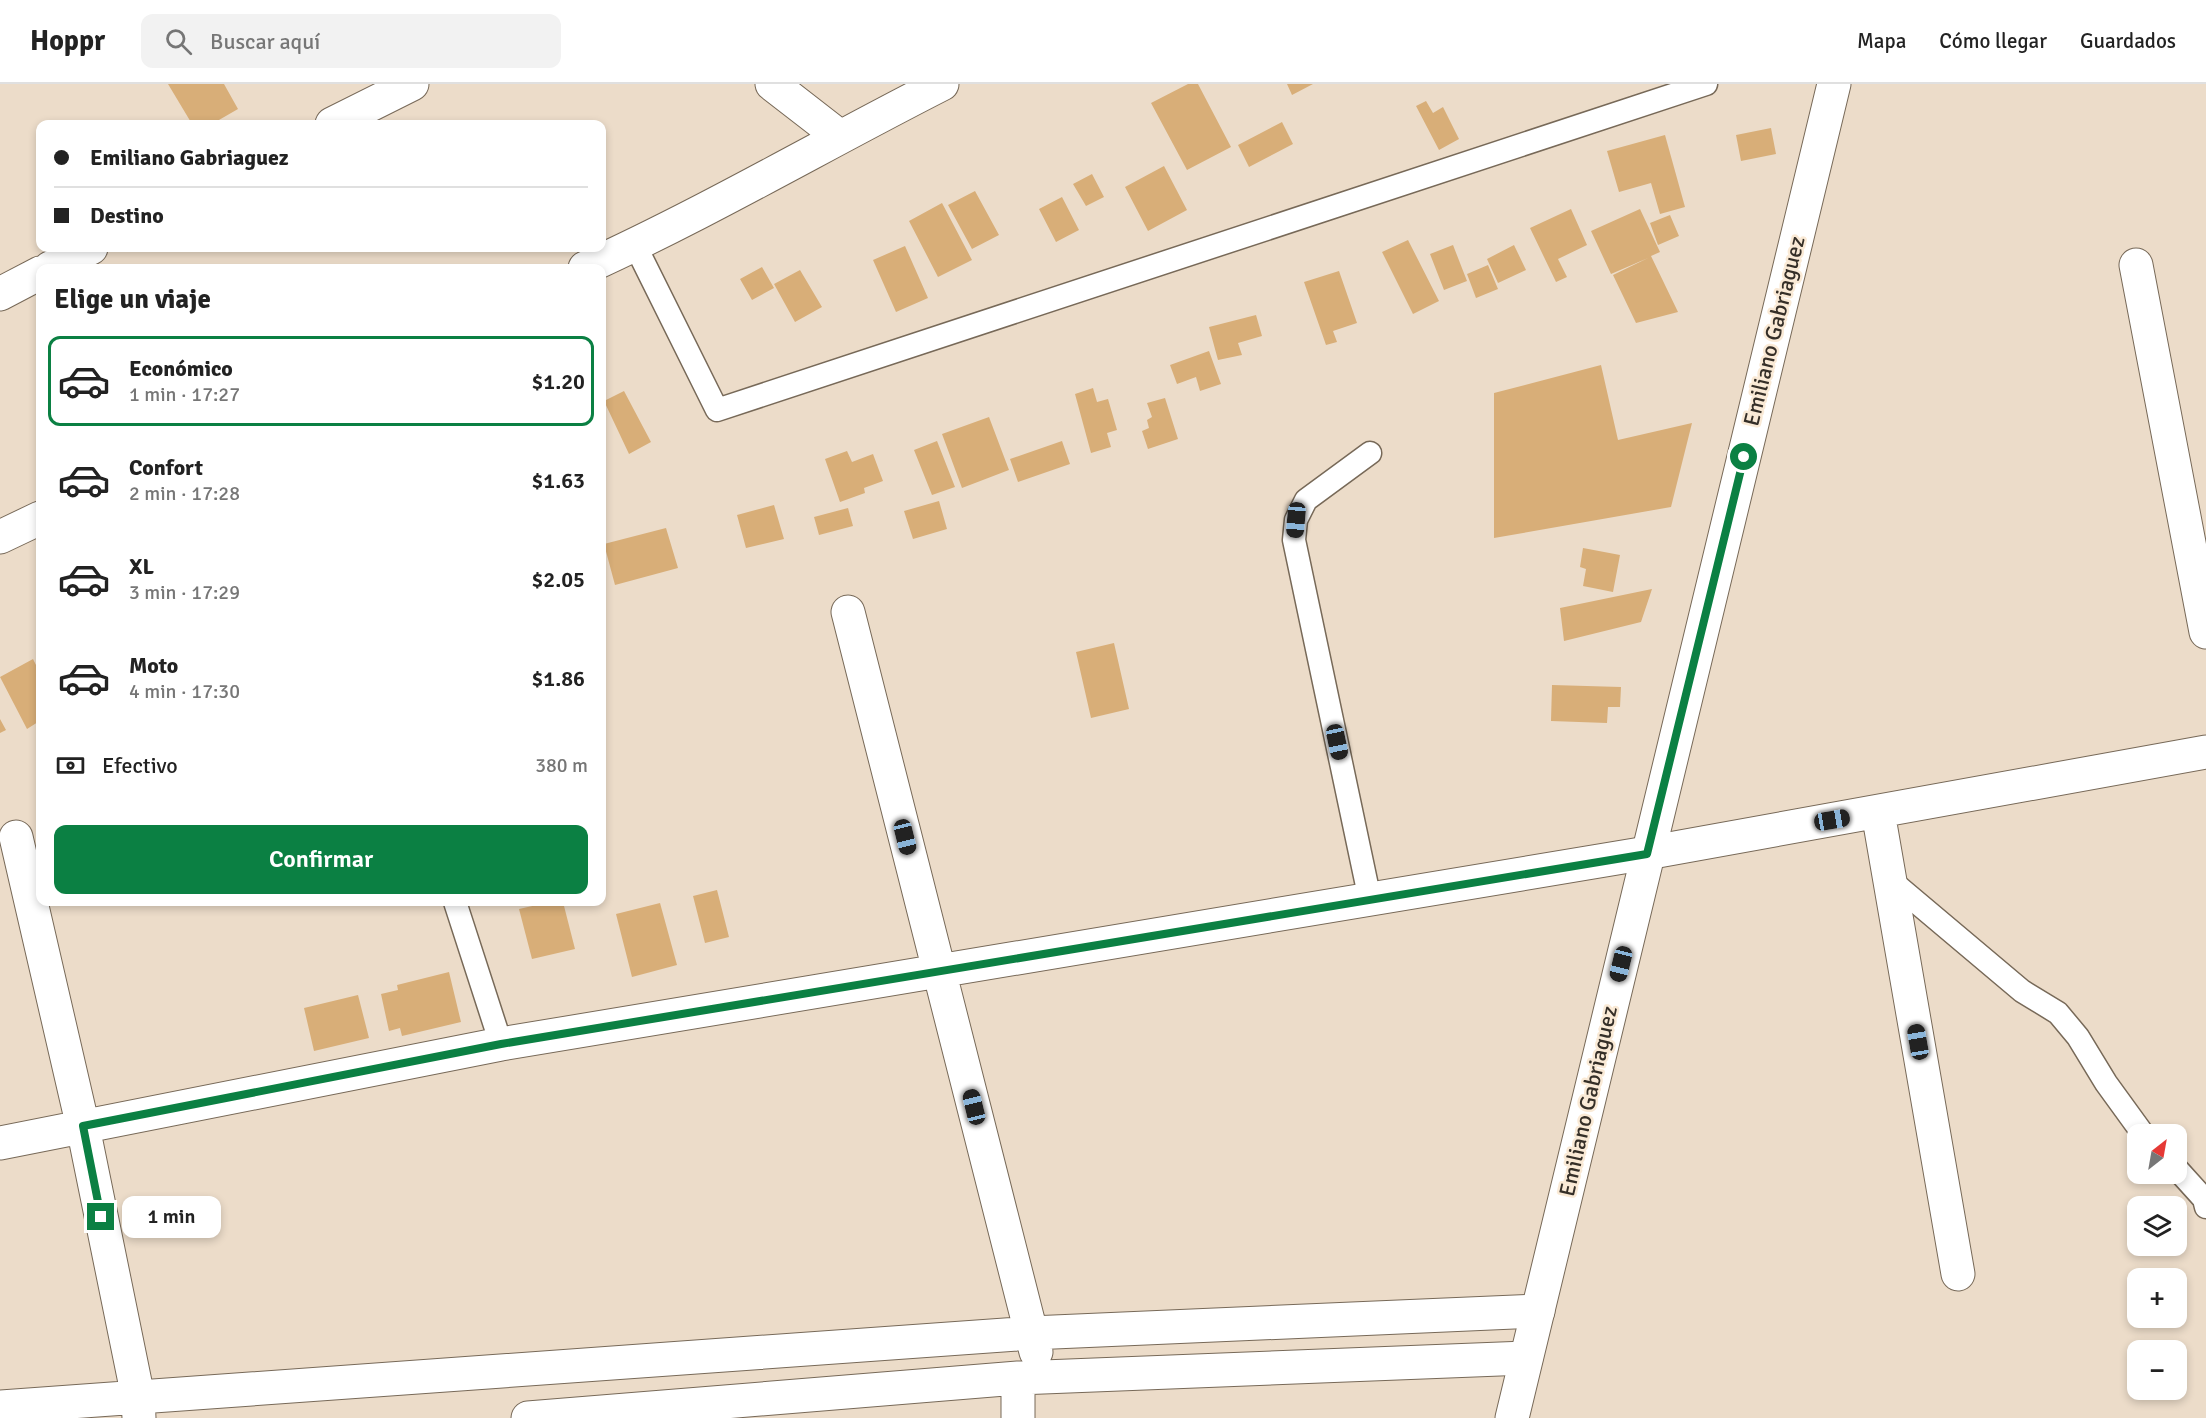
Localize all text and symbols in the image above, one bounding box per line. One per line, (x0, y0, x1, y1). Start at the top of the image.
search box (141, 14, 561, 68)
text: Hoppr (30, 24, 105, 58)
icon: search (162, 25, 195, 58)
text: Buscar aquí (210, 28, 320, 55)
text: Mapa (1857, 28, 1906, 54)
text: Cómo llegar (1939, 28, 2047, 54)
text: Guardados (2080, 28, 2176, 54)
text: Emiliano Gabriaguez (90, 144, 289, 171)
text: Destino (90, 202, 164, 229)
street label: Emiliano Gabriaguez (1737, 233, 1811, 429)
text: Elige un viaje (54, 283, 211, 316)
icon: car (57, 354, 111, 408)
text: Económico (129, 355, 233, 382)
text: $1.20 (531, 368, 585, 395)
text: 1 min · 17:27 (129, 382, 240, 407)
route start (1730, 443, 1757, 470)
icon: car (57, 453, 111, 507)
text: Confort (129, 454, 203, 481)
text: $1.63 (531, 467, 585, 494)
text: 2 min · 17:28 (129, 481, 240, 506)
car (1285, 501, 1307, 539)
icon: car (57, 552, 111, 606)
text: XL (129, 553, 154, 580)
text: $2.05 (531, 566, 585, 593)
text: 3 min · 17:29 (129, 580, 240, 605)
icon: car (57, 651, 111, 705)
text: Moto (129, 652, 178, 679)
text: $1.86 (531, 665, 585, 692)
text: 4 min · 17:30 (129, 679, 240, 704)
car (1324, 723, 1350, 761)
icon: cash (54, 749, 87, 782)
text: Efectivo (102, 752, 178, 779)
text: 380 m (535, 753, 588, 778)
car (1813, 808, 1851, 832)
car (892, 817, 918, 857)
button: Confirmar (54, 825, 588, 894)
car (1608, 944, 1634, 984)
street label: Emiliano Gabriaguez (1553, 1003, 1623, 1199)
car (1906, 1023, 1930, 1061)
car (961, 1087, 987, 1127)
north arrow (2127, 1124, 2187, 1184)
map controls (2127, 1124, 2187, 1400)
callout: 1 min (122, 1196, 221, 1238)
button: layers (2127, 1196, 2187, 1256)
route end (87, 1203, 114, 1230)
text: 1 min (148, 1204, 195, 1229)
button: + (2127, 1268, 2187, 1328)
button: − (2127, 1340, 2187, 1400)

